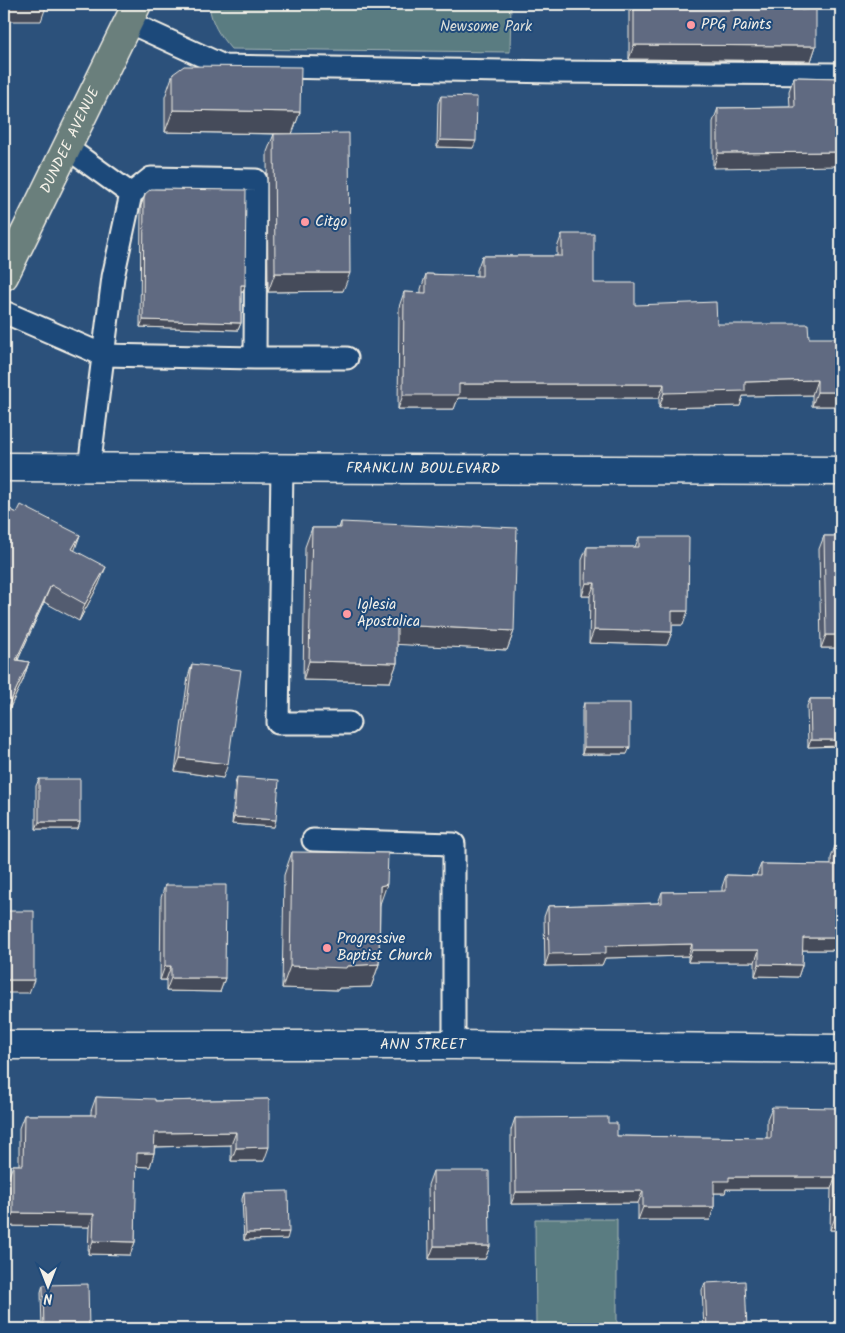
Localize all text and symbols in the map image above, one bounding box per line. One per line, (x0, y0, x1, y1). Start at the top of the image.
place label: PPG Paints (701, 13, 772, 37)
park label: Newsome Park (440, 15, 533, 39)
marker: PPG Paints (685, 19, 697, 31)
street label: DUNDEE AVENUE (34, 82, 107, 198)
place label: Citgo (315, 210, 347, 234)
marker: Citgo (299, 216, 311, 228)
street label: FRANKLIN BOULEVARD (346, 457, 500, 481)
place label: Iglesia Apostolica (357, 593, 420, 634)
marker: Iglesia Apostolica (341, 608, 353, 620)
place label: Progressive Baptist Church (337, 927, 432, 968)
marker: Progressive Baptist Church (321, 942, 333, 954)
street label: ANN STREET (380, 1033, 468, 1057)
north arrow (22, 1260, 72, 1310)
text: N (43, 1287, 52, 1309)

